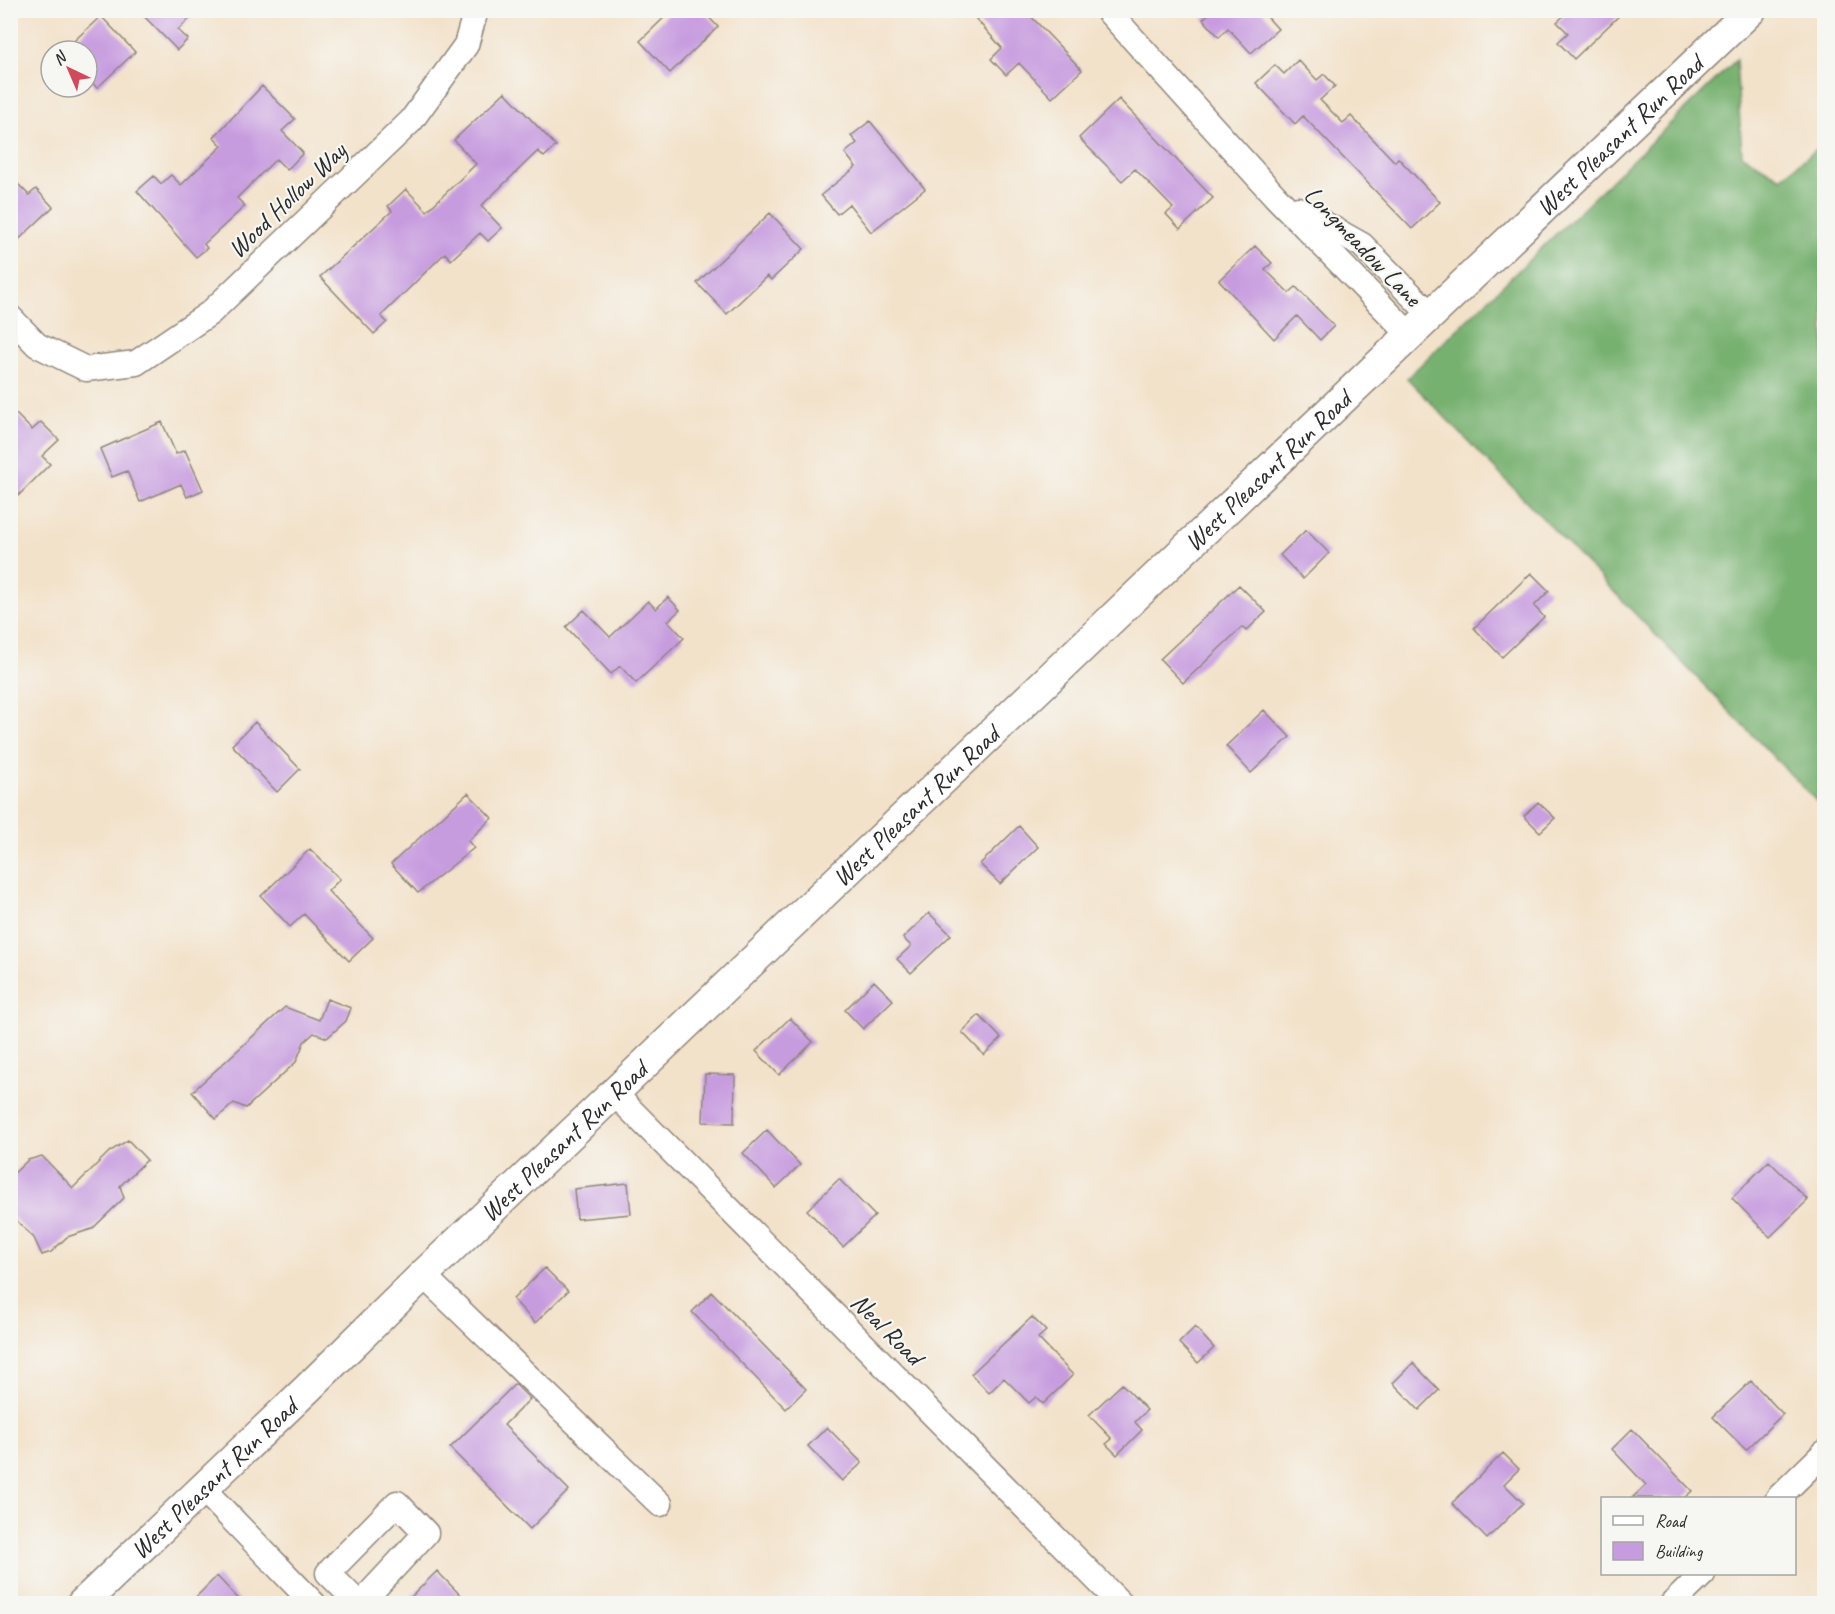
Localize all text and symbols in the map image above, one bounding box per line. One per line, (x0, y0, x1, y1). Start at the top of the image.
north arrow (39, 39, 99, 99)
street label: West Pleasant Run Road (1529, 45, 1713, 223)
text: N (49, 46, 72, 70)
street label: Wood Hollow Way (221, 134, 355, 265)
street label: Longmeadow Lane (1297, 179, 1430, 315)
street label: West Pleasant Run Road (1177, 381, 1361, 558)
street label: West Pleasant Run Road (825, 716, 1009, 893)
street label: West Pleasant Run Road (473, 1051, 657, 1228)
street label: Neal Road (844, 1286, 933, 1375)
street label: West Pleasant Run Road (123, 1388, 307, 1566)
legend (1601, 1497, 1796, 1575)
text: Road (1655, 1510, 1688, 1532)
text: Building (1655, 1540, 1704, 1562)

